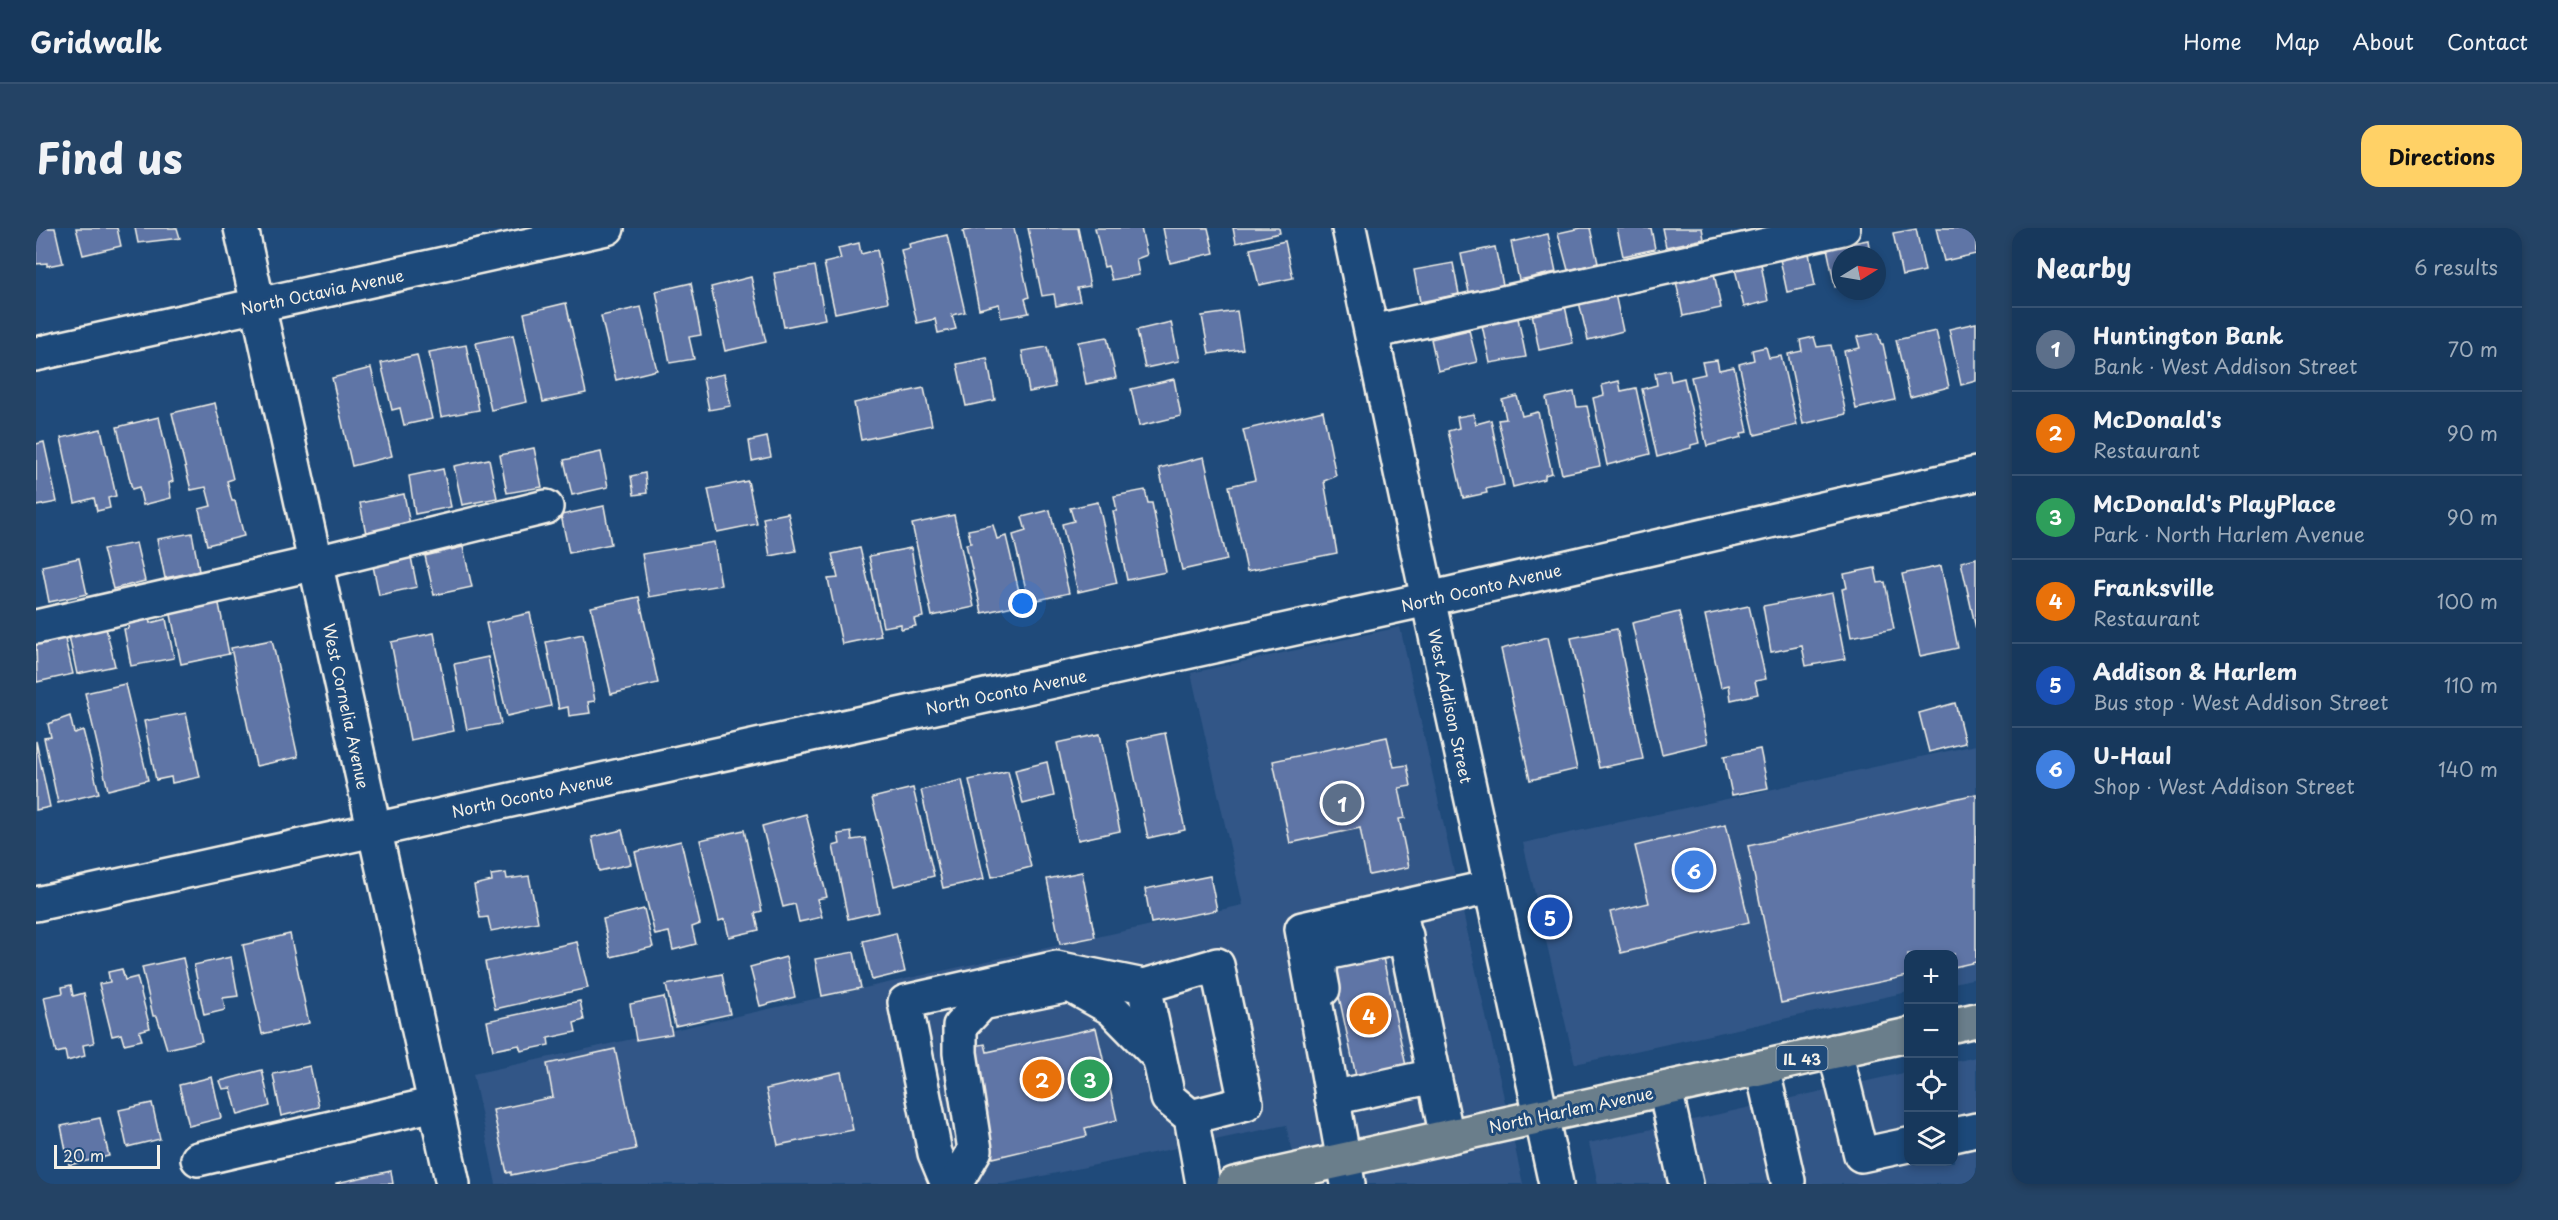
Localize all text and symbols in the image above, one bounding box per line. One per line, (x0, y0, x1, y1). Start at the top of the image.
text: Gridwalk (30, 20, 162, 63)
text: Home (2183, 25, 2242, 57)
text: Map (2275, 25, 2320, 57)
text: About (2353, 25, 2414, 57)
text: Contact (2447, 25, 2528, 57)
text: Find us (36, 125, 183, 188)
button: Directions (2361, 125, 2522, 187)
north arrow (1832, 246, 1886, 300)
text: Nearby (2036, 248, 2131, 287)
text: 6 results (2414, 252, 2498, 282)
street label: North Octavia Avenue (238, 262, 406, 320)
text: Huntington Bank (2093, 318, 2284, 351)
text: 1 (2051, 334, 2060, 364)
text: 70 m (2448, 334, 2498, 364)
text: Bank · West Addison Street (2093, 351, 2357, 381)
text: McDonald's (2093, 402, 2222, 435)
text: 2 (2048, 418, 2063, 448)
text: 90 m (2447, 418, 2498, 448)
text: Restaurant (2093, 435, 2200, 465)
text: McDonald's PlayPlace (2093, 486, 2336, 519)
text: 3 (2049, 502, 2062, 532)
text: 90 m (2447, 502, 2498, 532)
text: Park · North Harlem Avenue (2093, 519, 2365, 549)
street label: North Oconto Avenue (1398, 557, 1564, 617)
text: Franksville (2093, 570, 2214, 603)
text: 4 (2049, 586, 2062, 616)
text: 100 m (2437, 586, 2498, 616)
your location (1008, 589, 1037, 618)
text: Restaurant (2093, 603, 2200, 633)
street label: West Cornelia Avenue (318, 621, 376, 791)
street label: West Addison Street (1423, 627, 1479, 786)
text: Addison & Harlem (2093, 654, 2297, 687)
street label: North Oconto Avenue (923, 662, 1089, 720)
text: 5 (2049, 670, 2062, 700)
text: 110 m (2444, 670, 2498, 700)
text: Bus stop · West Addison Street (2093, 687, 2388, 717)
text: U-Haul (2093, 738, 2171, 771)
text: 6 (2048, 754, 2063, 784)
text: 140 m (2438, 754, 2498, 784)
street label: North Oconto Avenue (449, 765, 615, 823)
text: Shop · West Addison Street (2093, 771, 2355, 801)
pin: 1 (1322, 780, 1362, 826)
pin: 6 (1674, 848, 1714, 892)
pin: 5 (1530, 894, 1570, 940)
map controls (1904, 950, 1958, 1166)
button: + (1904, 950, 1958, 1004)
pin: 4 (1350, 992, 1388, 1038)
button: − (1904, 1004, 1958, 1058)
road number: IL 43 (1776, 1046, 1828, 1070)
pin: 2 (1022, 1056, 1062, 1102)
pin: 3 (1070, 1056, 1110, 1102)
button: locate (1904, 1058, 1958, 1112)
street label: North Harlem Avenue (1487, 1080, 1656, 1138)
button: layers (1904, 1112, 1958, 1166)
scale bar (54, 1142, 160, 1170)
text: 20 m (63, 1143, 104, 1167)

